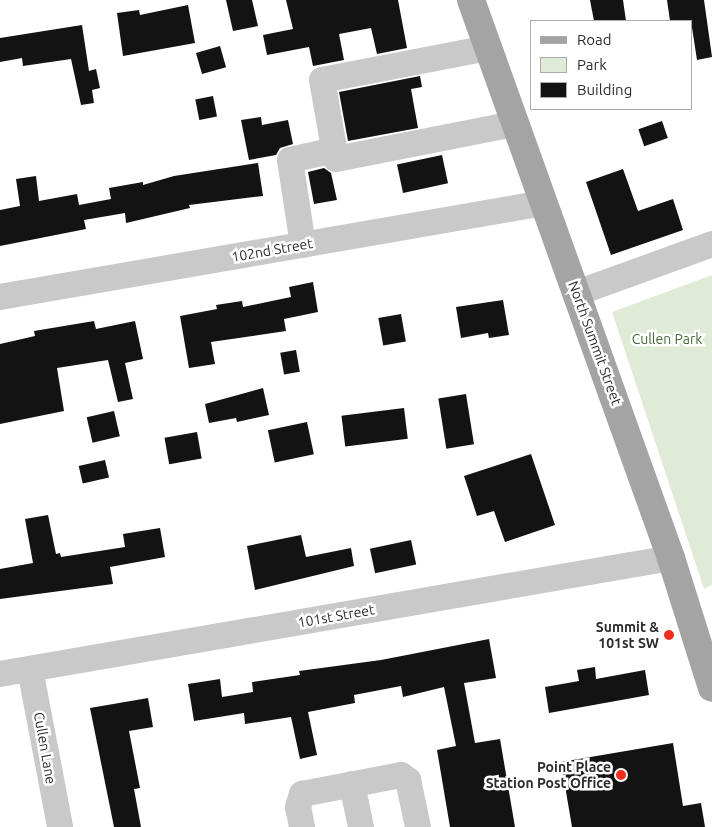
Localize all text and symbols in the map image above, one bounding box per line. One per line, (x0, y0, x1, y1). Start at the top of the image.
legend (530, 20, 692, 110)
text: Road (577, 31, 612, 48)
text: Park (577, 56, 607, 73)
text: Building (577, 81, 632, 98)
street label: 102nd Street (230, 235, 314, 265)
street label: North Summit Street (565, 279, 625, 407)
park label: Cullen Park (632, 331, 702, 347)
street label: 101st Street (296, 601, 376, 631)
place label: Summit & 101st SW (596, 619, 659, 652)
marker: Summit & 101st SW (663, 629, 675, 641)
street label: Cullen Lane (30, 711, 60, 785)
place label: Point Place Station Post Office (486, 759, 611, 792)
marker: Point Place Station Post Office (615, 769, 627, 781)

